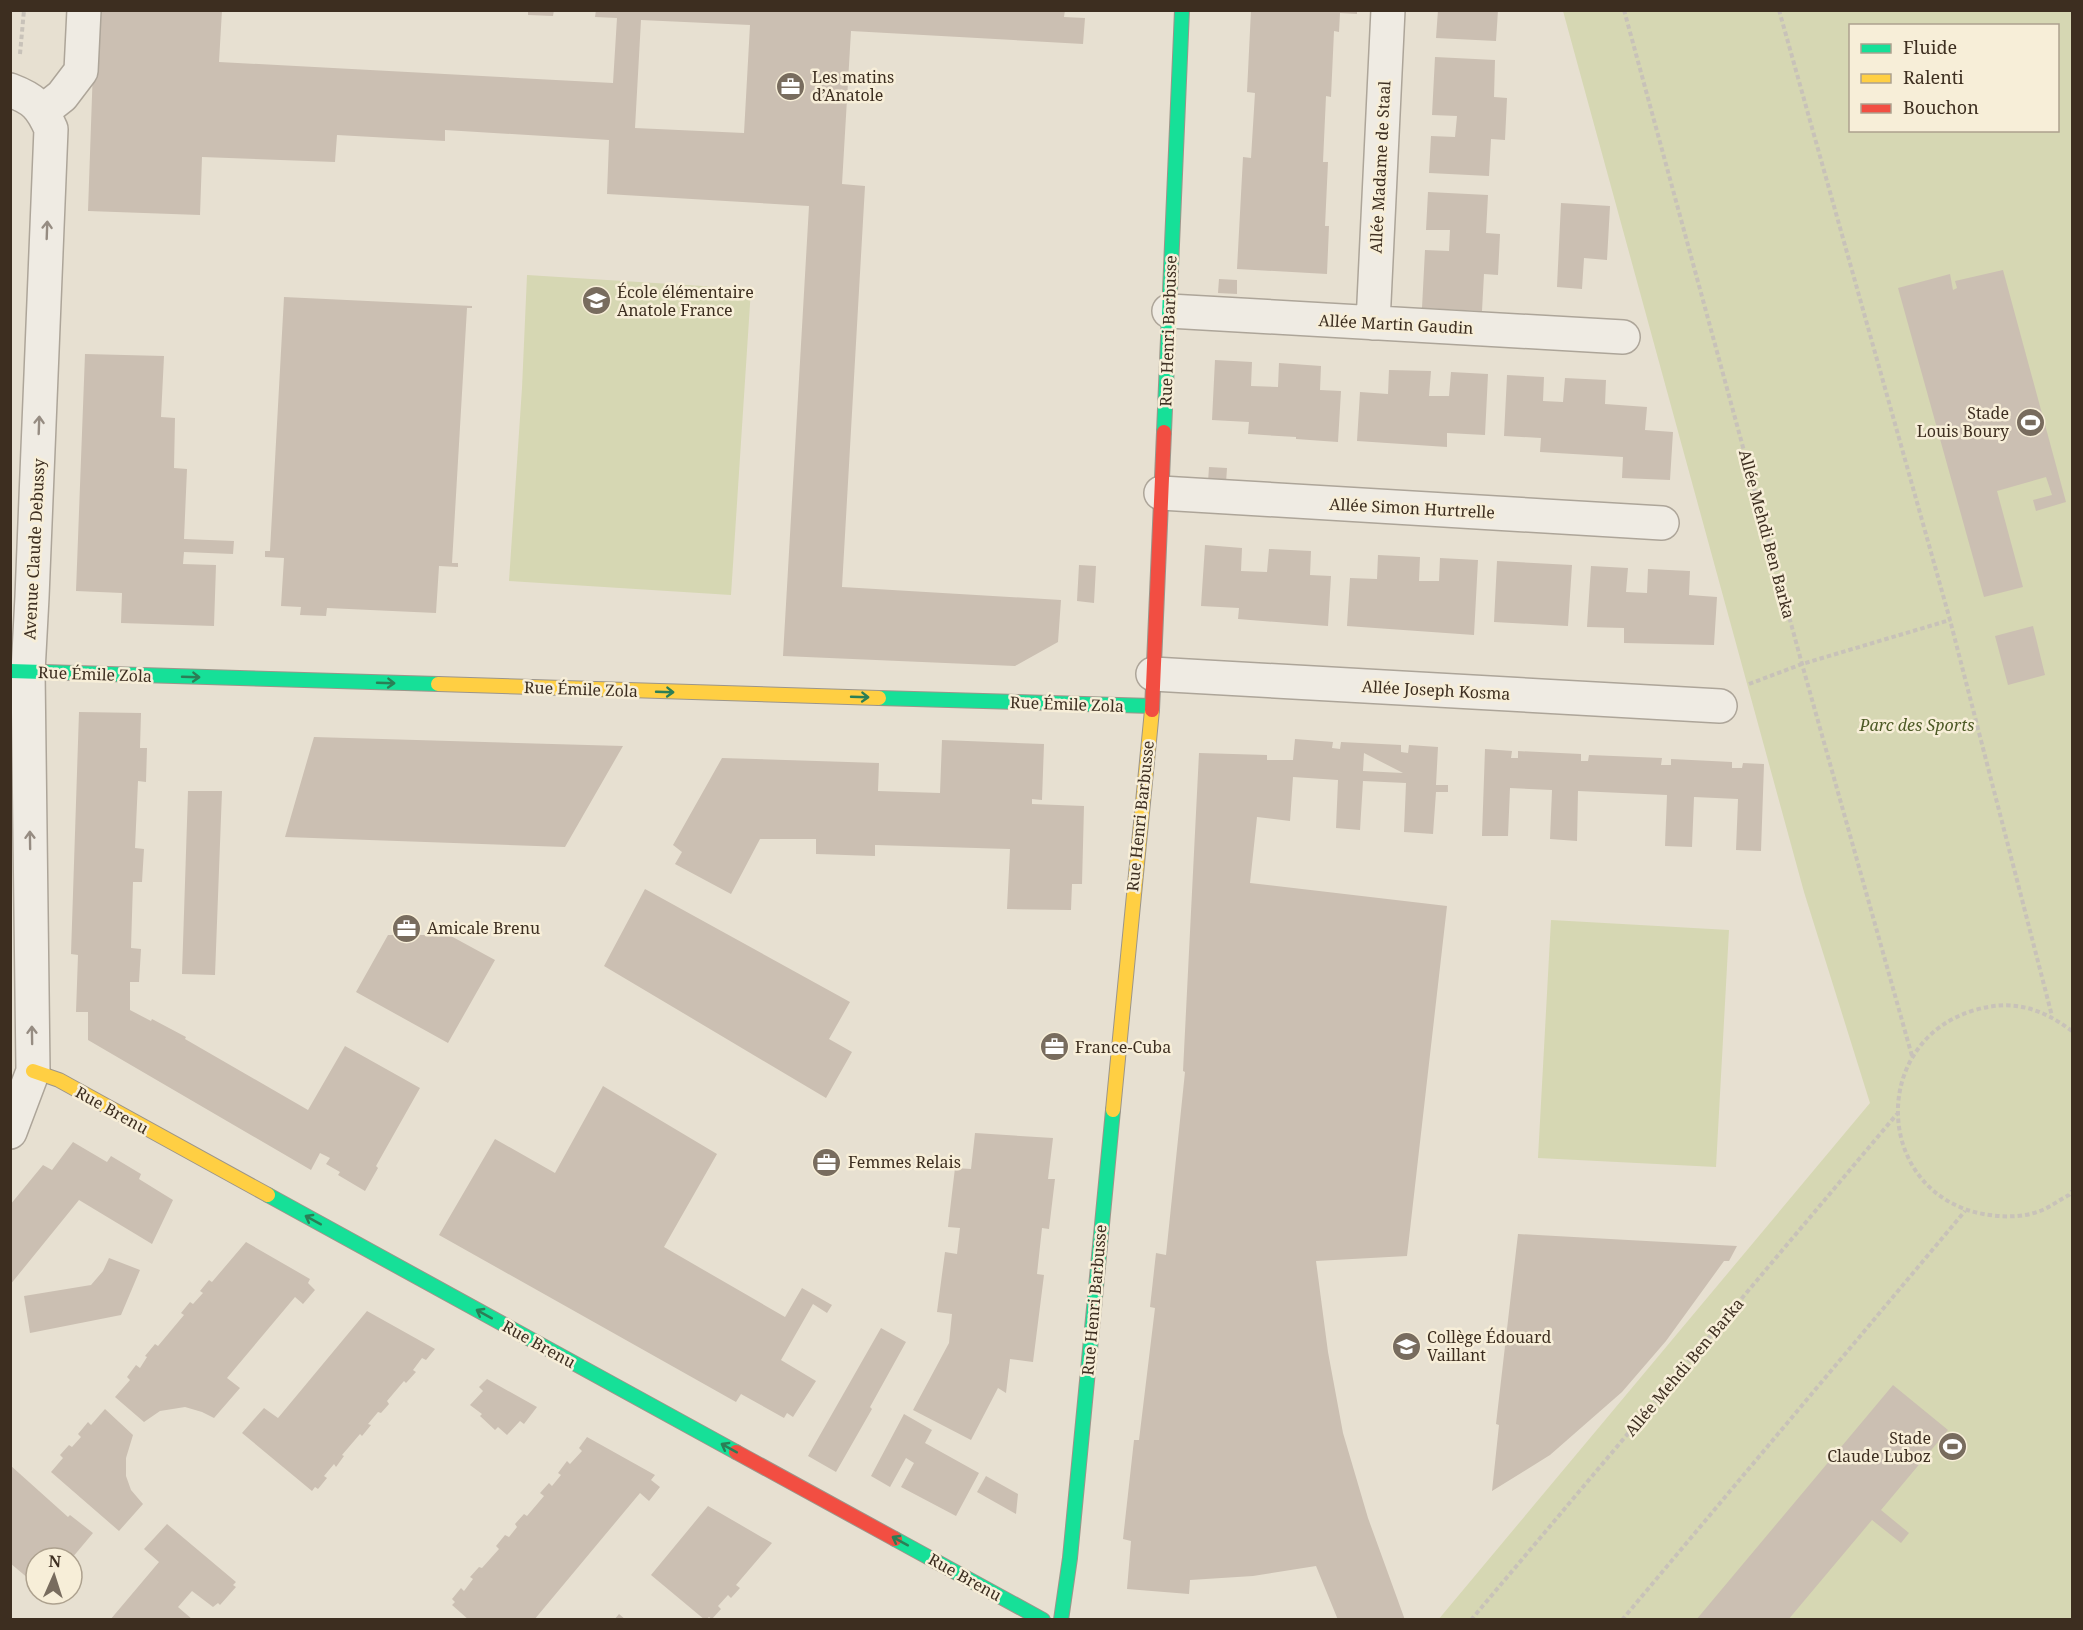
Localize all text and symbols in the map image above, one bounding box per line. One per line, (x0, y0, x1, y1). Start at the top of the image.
legend (1849, 24, 2059, 132)
text: Fluide (1903, 35, 1957, 59)
text: Ralenti (1903, 65, 1964, 89)
place label: Les matins d’Anatole (812, 66, 894, 106)
office icon: Les matins d’Anatole (775, 70, 807, 102)
street label: Allée Madame de Staal (1364, 80, 1396, 254)
text: Bouchon (1903, 95, 1979, 119)
one-way arrow (41, 221, 53, 241)
street label: Rue Henri Barbusse (1154, 255, 1182, 407)
place label: École élémentaire Anatole France (617, 281, 754, 321)
school or university icon: École élémentaire Anatole France (580, 285, 612, 317)
street label: Allée Martin Gaudin (1318, 309, 1474, 339)
place label: Stade Louis Boury (1917, 402, 2010, 442)
sports icon: Stade Louis Boury (2014, 406, 2046, 438)
one-way arrow (34, 415, 45, 435)
street label: Allée Mehdi Ben Barka (1734, 447, 1800, 621)
street label: Avenue Claude Debussy (18, 457, 50, 640)
street label: Allée Simon Hurtrelle (1329, 493, 1495, 523)
street label: Rue Émile Zola (38, 661, 152, 687)
one-way arrow (180, 672, 200, 683)
street label: Allée Joseph Kosma (1361, 675, 1511, 705)
street label: Rue Émile Zola (524, 676, 638, 702)
one-way arrow (375, 678, 395, 689)
one-way arrow (654, 686, 674, 698)
street label: Rue Émile Zola (1010, 691, 1124, 717)
one-way arrow (849, 692, 869, 703)
park label: Parc des Sports (1859, 714, 1974, 736)
street label: Rue Henri Barbusse (1121, 739, 1159, 893)
one-way arrow (24, 831, 36, 851)
office icon: Amicale Brenu (390, 912, 422, 944)
place label: Amicale Brenu (427, 917, 540, 939)
one-way arrow (26, 1026, 38, 1046)
office icon: France-Cuba (1038, 1031, 1070, 1063)
place label: France-Cuba (1075, 1036, 1171, 1058)
street label: Rue Brenu (71, 1081, 153, 1139)
office icon: Femmes Relais (811, 1146, 843, 1178)
place label: Femmes Relais (848, 1151, 961, 1173)
one-way arrow (304, 1214, 322, 1225)
street label: Rue Henri Barbusse (1076, 1223, 1112, 1377)
street label: Allée Mehdi Ben Barka (1620, 1293, 1748, 1441)
one-way arrow (476, 1307, 493, 1319)
street label: Rue Brenu (498, 1315, 580, 1373)
place label: Collège Édouard Vaillant (1427, 1326, 1552, 1366)
school or university icon: Collège Édouard Vaillant (1390, 1330, 1422, 1362)
place label: Stade Claude Luboz (1827, 1427, 1931, 1467)
sports icon: Stade Claude Luboz (1936, 1431, 1968, 1463)
one-way arrow (720, 1442, 738, 1453)
one-way arrow (891, 1535, 909, 1546)
north arrow (24, 1546, 84, 1606)
street label: Rue Brenu (924, 1548, 1006, 1606)
text: N (48, 1550, 62, 1572)

